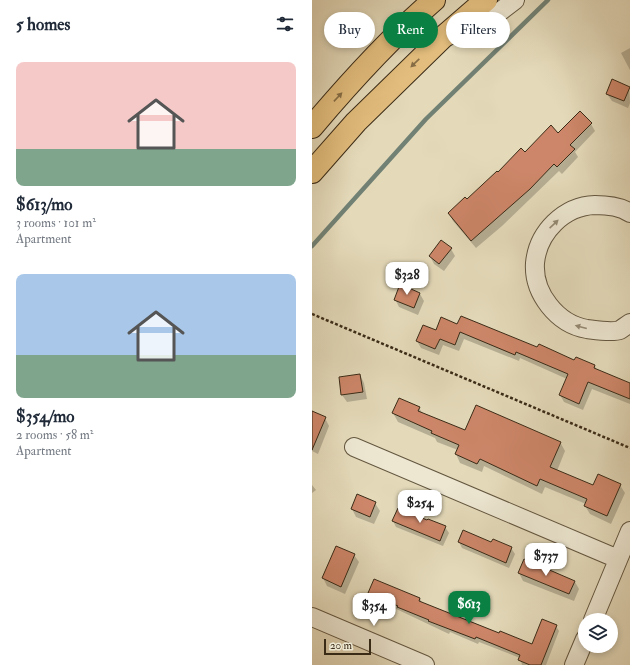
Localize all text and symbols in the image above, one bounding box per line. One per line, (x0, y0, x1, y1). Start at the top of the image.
chip: Buy (324, 12, 375, 48)
chip: Rent (383, 12, 438, 48)
chip: Filters (446, 12, 510, 48)
icon: filters (274, 13, 296, 35)
text: 5 homes (16, 14, 70, 35)
one-way arrow (410, 58, 420, 68)
icon: home (120, 88, 192, 160)
one-way arrow (333, 92, 342, 103)
text: $613/mo (16, 194, 72, 215)
text: 3 rooms · 101 m² (16, 215, 96, 231)
one-way arrow (549, 219, 559, 228)
text: Apartment (16, 231, 72, 247)
pin: $328 (383, 262, 431, 296)
text: $328 (394, 267, 420, 283)
icon: home (120, 300, 192, 372)
one-way arrow (575, 324, 587, 330)
text: $354/mo (16, 406, 74, 427)
text: 2 rooms · 58 m² (16, 427, 94, 443)
text: Apartment (16, 443, 72, 459)
pin: $254 (396, 490, 444, 524)
text: $254 (407, 495, 433, 511)
pin: $737 (522, 543, 570, 577)
text: $737 (534, 548, 558, 564)
pin: $613 (445, 591, 493, 625)
pin: $354 (350, 593, 398, 627)
text: $613 (457, 596, 481, 612)
text: $354 (362, 598, 386, 614)
map controls (578, 613, 618, 653)
button: layers (578, 613, 618, 653)
scale bar (324, 637, 371, 656)
text: 20 m (330, 639, 352, 652)

